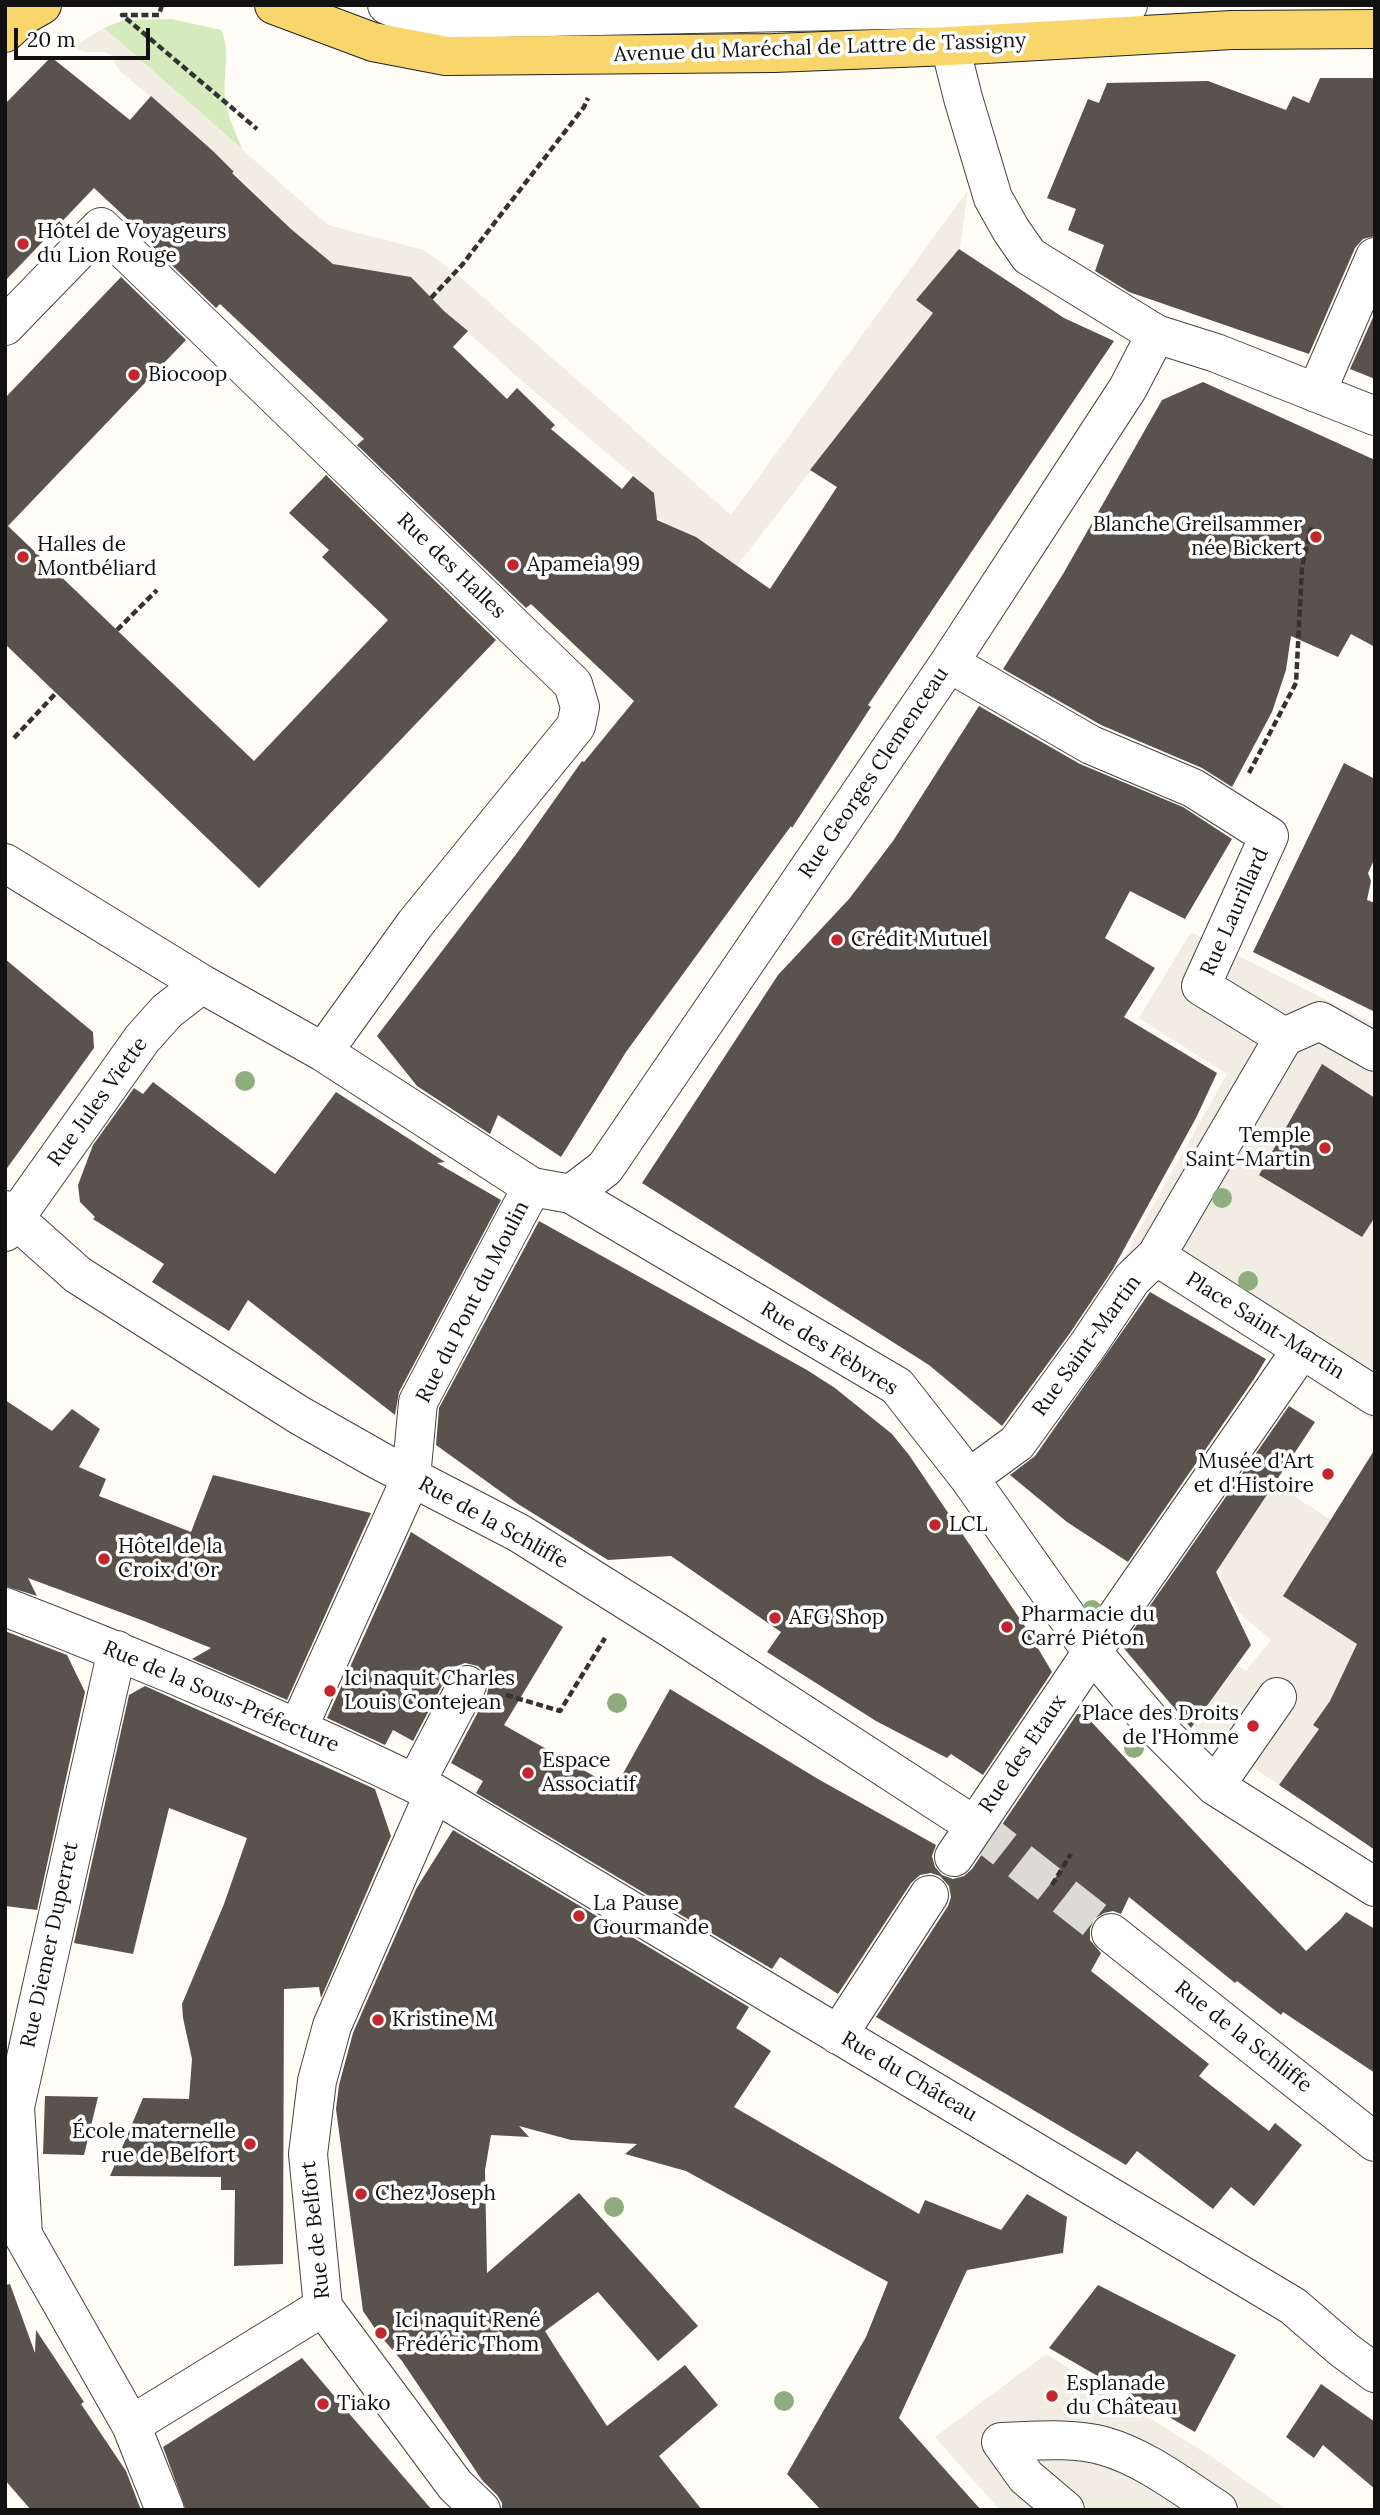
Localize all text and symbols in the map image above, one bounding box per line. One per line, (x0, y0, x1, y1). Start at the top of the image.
scale bar (18, 14, 154, 58)
text: 20 m (27, 26, 76, 53)
street label: Avenue du Maréchal de Lattre de Tassigny (613, 28, 1027, 68)
place label: Hôtel de Voyageurs du Lion Rouge (37, 219, 227, 269)
marker: Hôtel de Voyageurs du Lion Rouge (15, 236, 31, 252)
place label: Biocoop (148, 362, 227, 388)
marker: Biocoop (126, 367, 142, 383)
street label: Rue des Halles (391, 508, 511, 624)
place label: Blanche Greilsammer née Bickert (1093, 512, 1302, 562)
marker: Blanche Greilsammer née Bickert (1308, 529, 1324, 545)
place label: Halles de Montbéliard (37, 532, 157, 582)
marker: Halles de Montbéliard (15, 549, 31, 565)
place label: Apameia 99 (527, 552, 640, 578)
marker: Apameia 99 (505, 557, 521, 573)
street label: Rue Georges Clemenceau (794, 662, 954, 884)
street label: Rue Laurillard (1196, 844, 1274, 980)
place label: Crédit Mutuel (851, 927, 988, 953)
marker: Crédit Mutuel (829, 932, 845, 948)
street label: Rue Jules Viette (43, 1032, 153, 1172)
place label: Temple Saint-Martin (1186, 1123, 1311, 1173)
marker: Temple Saint-Martin (1317, 1140, 1333, 1156)
street label: Rue du Pont du Moulin (411, 1197, 535, 1407)
street label: Place Saint-Martin (1181, 1267, 1349, 1385)
street label: Rue Saint-Martin (1027, 1271, 1147, 1421)
street label: Rue des Fèbvres (756, 1297, 902, 1401)
place label: Musée d'Art et d'Histoire (1194, 1449, 1314, 1499)
marker: Musée d'Art et d'Histoire (1320, 1466, 1336, 1482)
street label: Rue de la Schliffe (414, 1471, 572, 1575)
place label: LCL (949, 1512, 988, 1538)
marker: LCL (927, 1517, 943, 1533)
place label: Hôtel de la Croix d'Or (118, 1534, 223, 1584)
marker: Hôtel de la Croix d'Or (96, 1551, 112, 1567)
place label: Pharmacie du Carré Piéton (1021, 1602, 1155, 1652)
place label: AFG Shop (789, 1605, 884, 1631)
marker: AFG Shop (767, 1610, 783, 1626)
marker: Pharmacie du Carré Piéton (999, 1619, 1015, 1635)
street label: Rue de la Sous-Préfecture (99, 1636, 343, 1758)
place label: Ici naquit Charles Louis Contejean (344, 1666, 515, 1716)
marker: Ici naquit Charles Louis Contejean (322, 1683, 338, 1699)
street label: Rue des Etaux (974, 1690, 1072, 1818)
place label: Place des Droits de l'Homme (1082, 1701, 1239, 1751)
marker: Place des Droits de l'Homme (1245, 1718, 1261, 1734)
place label: Espace Associatif (542, 1748, 636, 1798)
marker: Espace Associatif (520, 1765, 536, 1781)
street label: Rue Diemer Duperret (16, 1840, 84, 2050)
place label: La Pause Gourmande (593, 1891, 709, 1941)
marker: La Pause Gourmande (571, 1908, 587, 1924)
street label: Rue de la Schliffe (1169, 1976, 1317, 2098)
place label: Kristine M (392, 2007, 494, 2033)
marker: Kristine M (370, 2012, 386, 2028)
street label: Rue du Château (837, 2027, 981, 2127)
place label: École maternelle rue de Belfort (72, 2119, 236, 2169)
marker: École maternelle rue de Belfort (242, 2136, 258, 2152)
street label: Rue de Belfort (296, 2160, 336, 2300)
place label: Chez Joseph (375, 2181, 496, 2207)
marker: Chez Joseph (353, 2186, 369, 2202)
place label: Ici naquit René Frédéric Thom (395, 2308, 541, 2358)
marker: Ici naquit René Frédéric Thom (373, 2325, 389, 2341)
place label: Esplanade du Château (1066, 2371, 1177, 2421)
marker: Esplanade du Château (1044, 2388, 1060, 2404)
place label: Tiako (337, 2391, 391, 2417)
marker: Tiako (315, 2396, 331, 2412)

